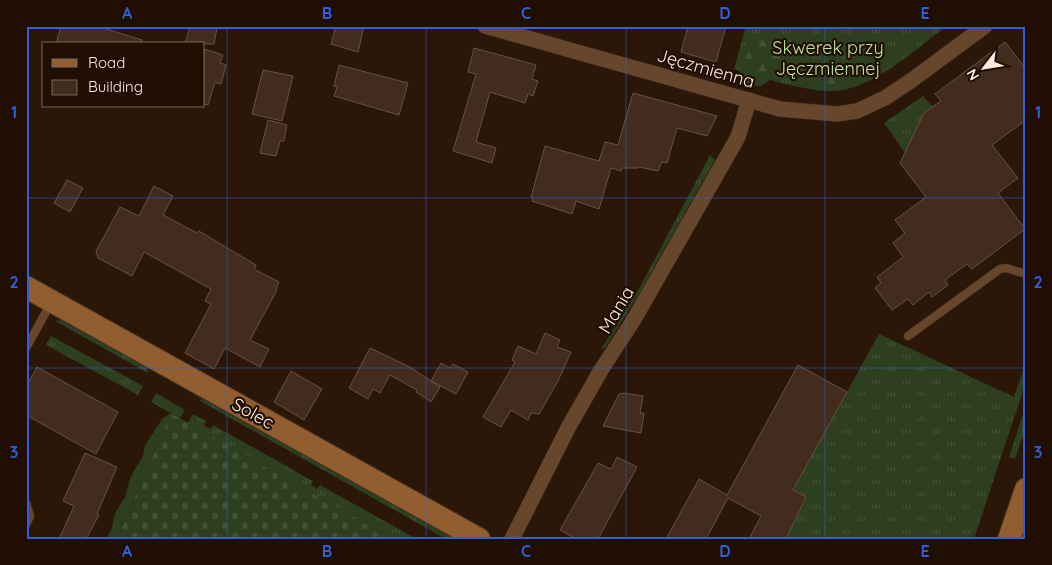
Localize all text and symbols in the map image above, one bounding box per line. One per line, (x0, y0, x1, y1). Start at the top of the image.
text: A (122, 3, 133, 23)
text: B (322, 3, 332, 23)
text: C (521, 3, 531, 23)
text: D (719, 3, 731, 23)
text: E (920, 3, 930, 23)
park label: Skwerek przy Jęczmiennej (772, 36, 884, 80)
legend (42, 42, 205, 108)
north arrow (960, 42, 1010, 92)
street label: Jęczmienna (654, 43, 758, 93)
text: Road (88, 53, 125, 72)
text: N (962, 66, 983, 84)
text: Building (88, 77, 143, 96)
text: 1 (11, 102, 17, 122)
text: 1 (1035, 102, 1041, 122)
text: 2 (9, 272, 19, 292)
text: 2 (1033, 272, 1043, 292)
street label: Mania (593, 282, 639, 338)
street label: Solec (228, 392, 278, 434)
text: 3 (10, 442, 18, 462)
text: 3 (1034, 442, 1042, 462)
text: A (122, 541, 133, 561)
text: B (322, 541, 332, 561)
text: C (521, 541, 531, 561)
text: D (719, 541, 731, 561)
text: E (920, 541, 930, 561)

